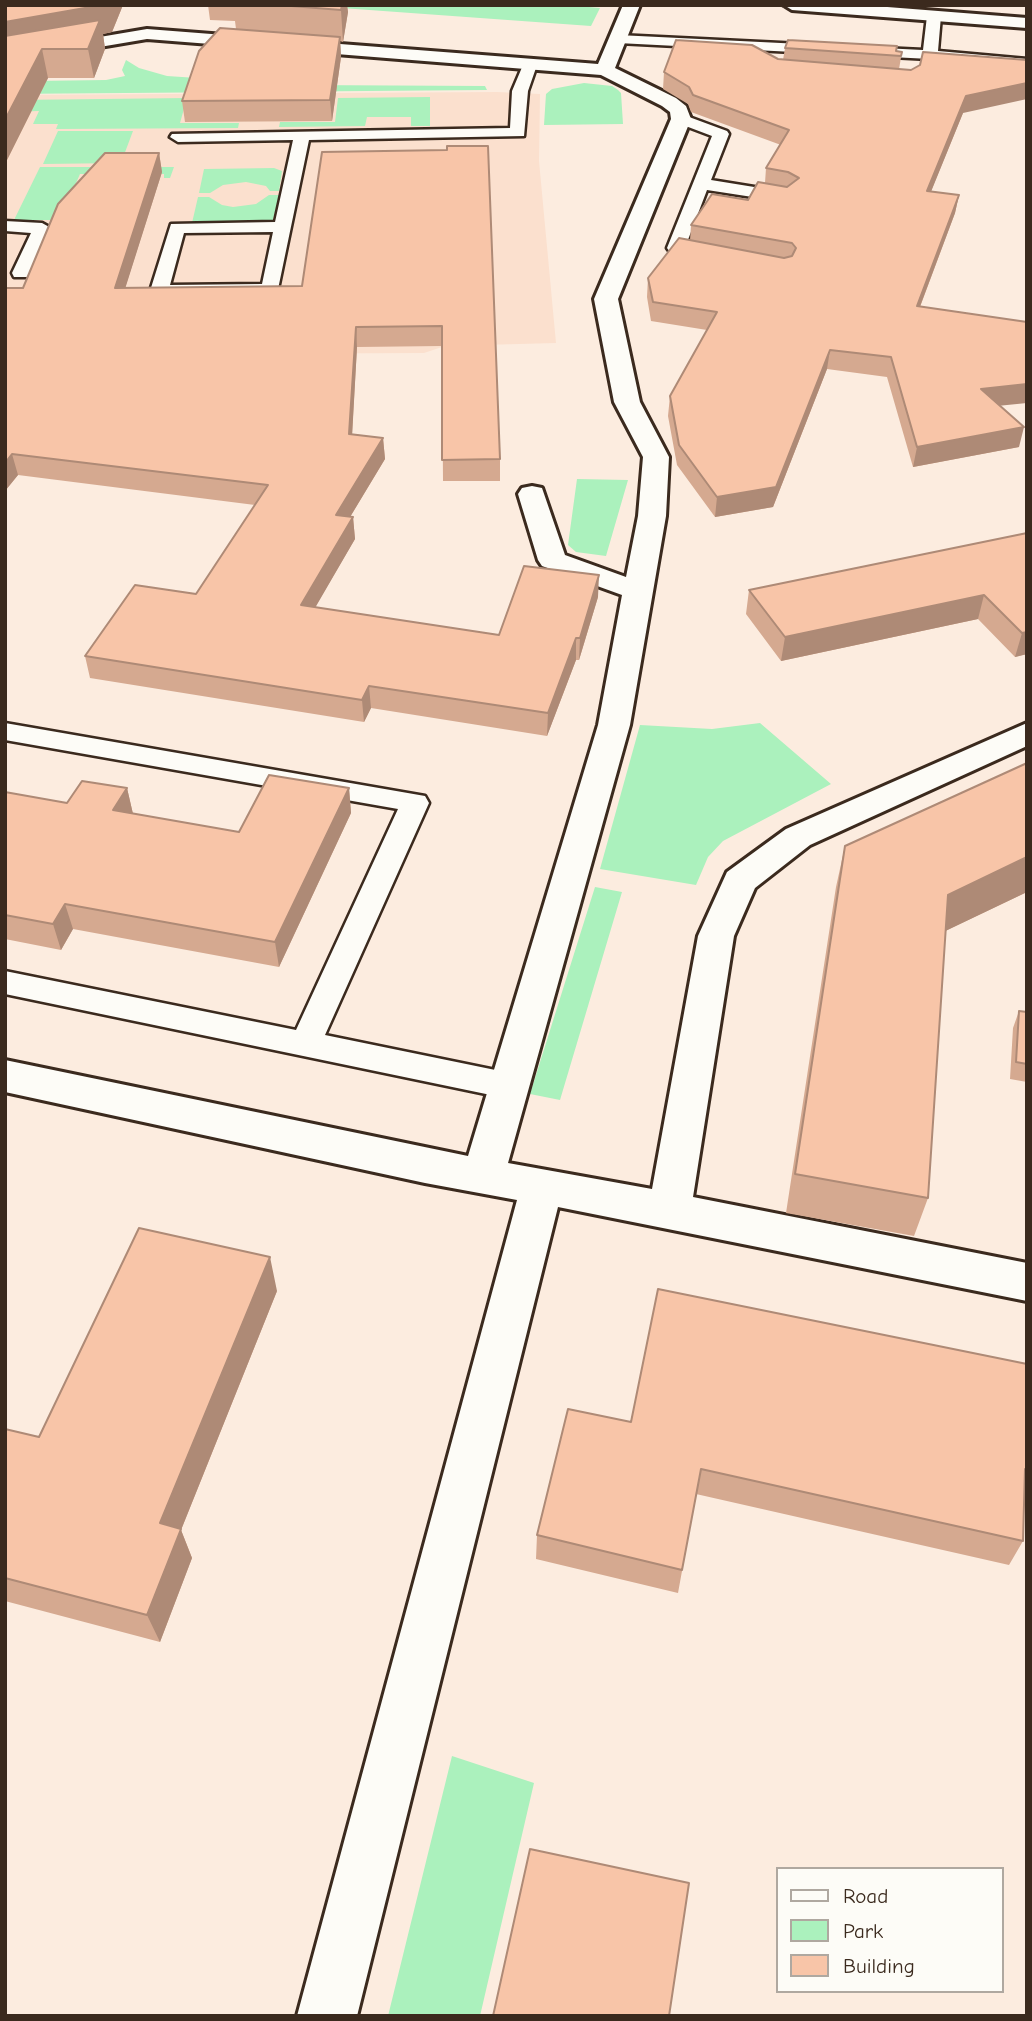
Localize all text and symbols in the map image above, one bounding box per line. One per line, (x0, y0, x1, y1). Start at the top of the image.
legend (776, 1867, 1004, 1993)
text: Road (843, 1884, 888, 1908)
text: Park (843, 1919, 883, 1943)
text: Building (843, 1954, 915, 1978)

